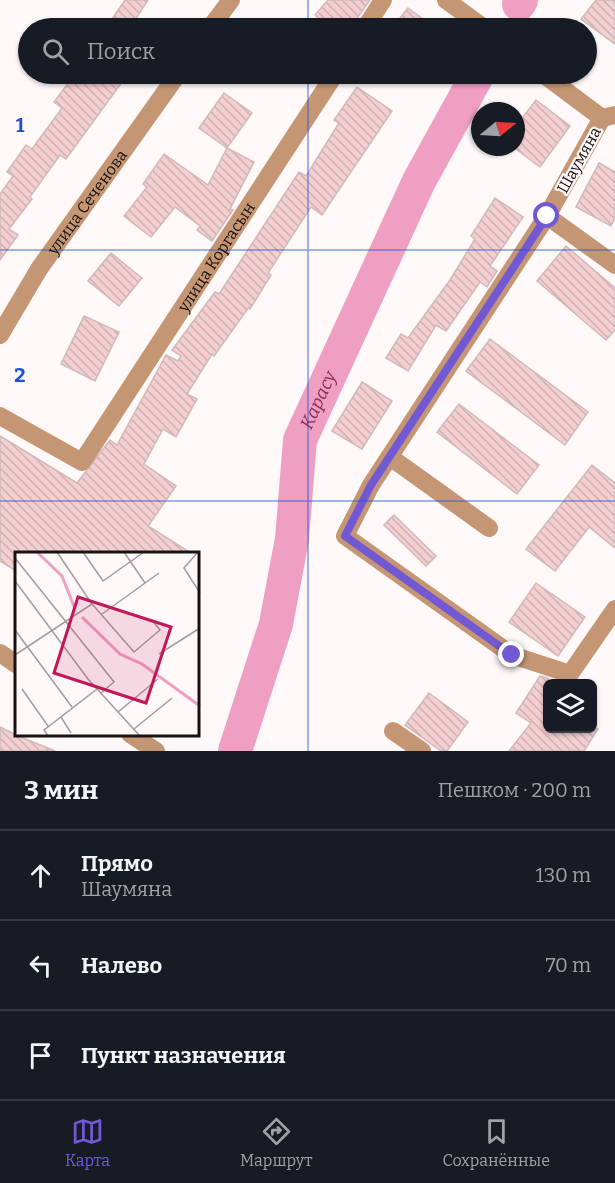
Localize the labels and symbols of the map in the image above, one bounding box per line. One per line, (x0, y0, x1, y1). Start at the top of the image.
north arrow (471, 102, 525, 156)
text: 1 (16, 113, 25, 137)
street label: Шаумяна (553, 123, 605, 197)
street label: улица Сеченова (42, 146, 131, 259)
street label: улица Коргасын (173, 198, 258, 316)
route start (533, 202, 559, 228)
text: 2 (14, 363, 26, 387)
water label: Карасу (295, 367, 341, 433)
inset map (15, 552, 200, 736)
route end (498, 641, 524, 667)

